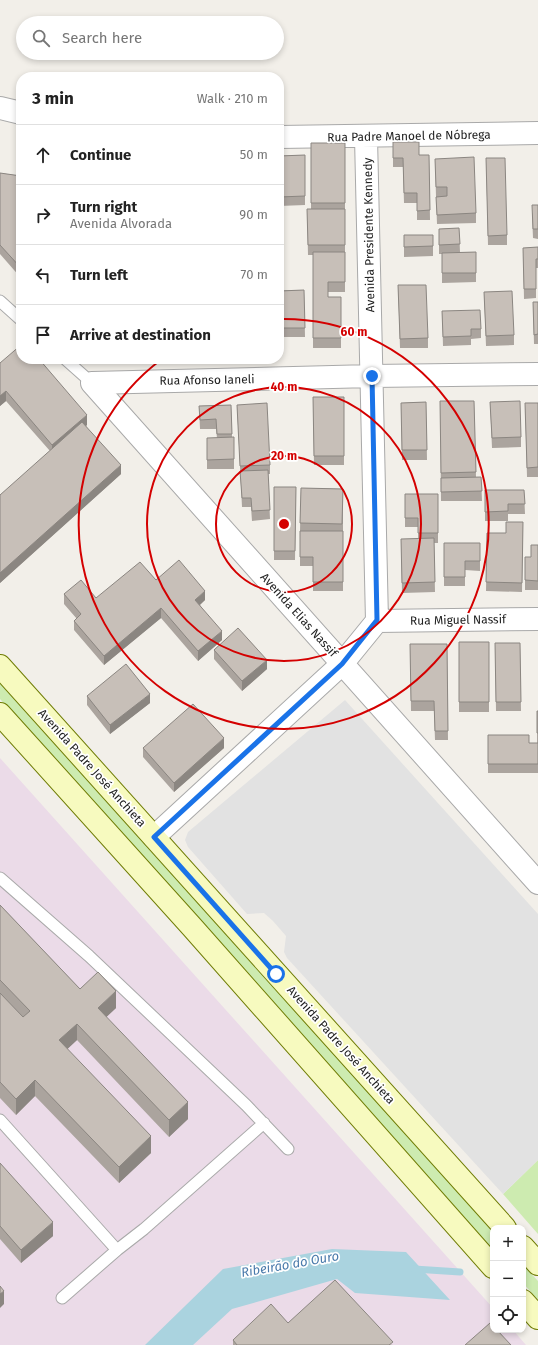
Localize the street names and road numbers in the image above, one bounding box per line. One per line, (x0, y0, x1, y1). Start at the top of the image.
street label: Rua Padre Manoel de Nóbrega (327, 128, 491, 144)
street label: Avenida Presidente Kennedy (361, 157, 377, 313)
street label: Rua Afonso Ianeli (159, 372, 255, 388)
street label: Avenida Elias Nassif (258, 570, 341, 661)
street label: Rua Miguel Nassif (410, 612, 507, 628)
street label: Avenida Padre José Anchieta (35, 706, 149, 830)
street label: Avenida Padre José Anchieta (284, 983, 398, 1107)

